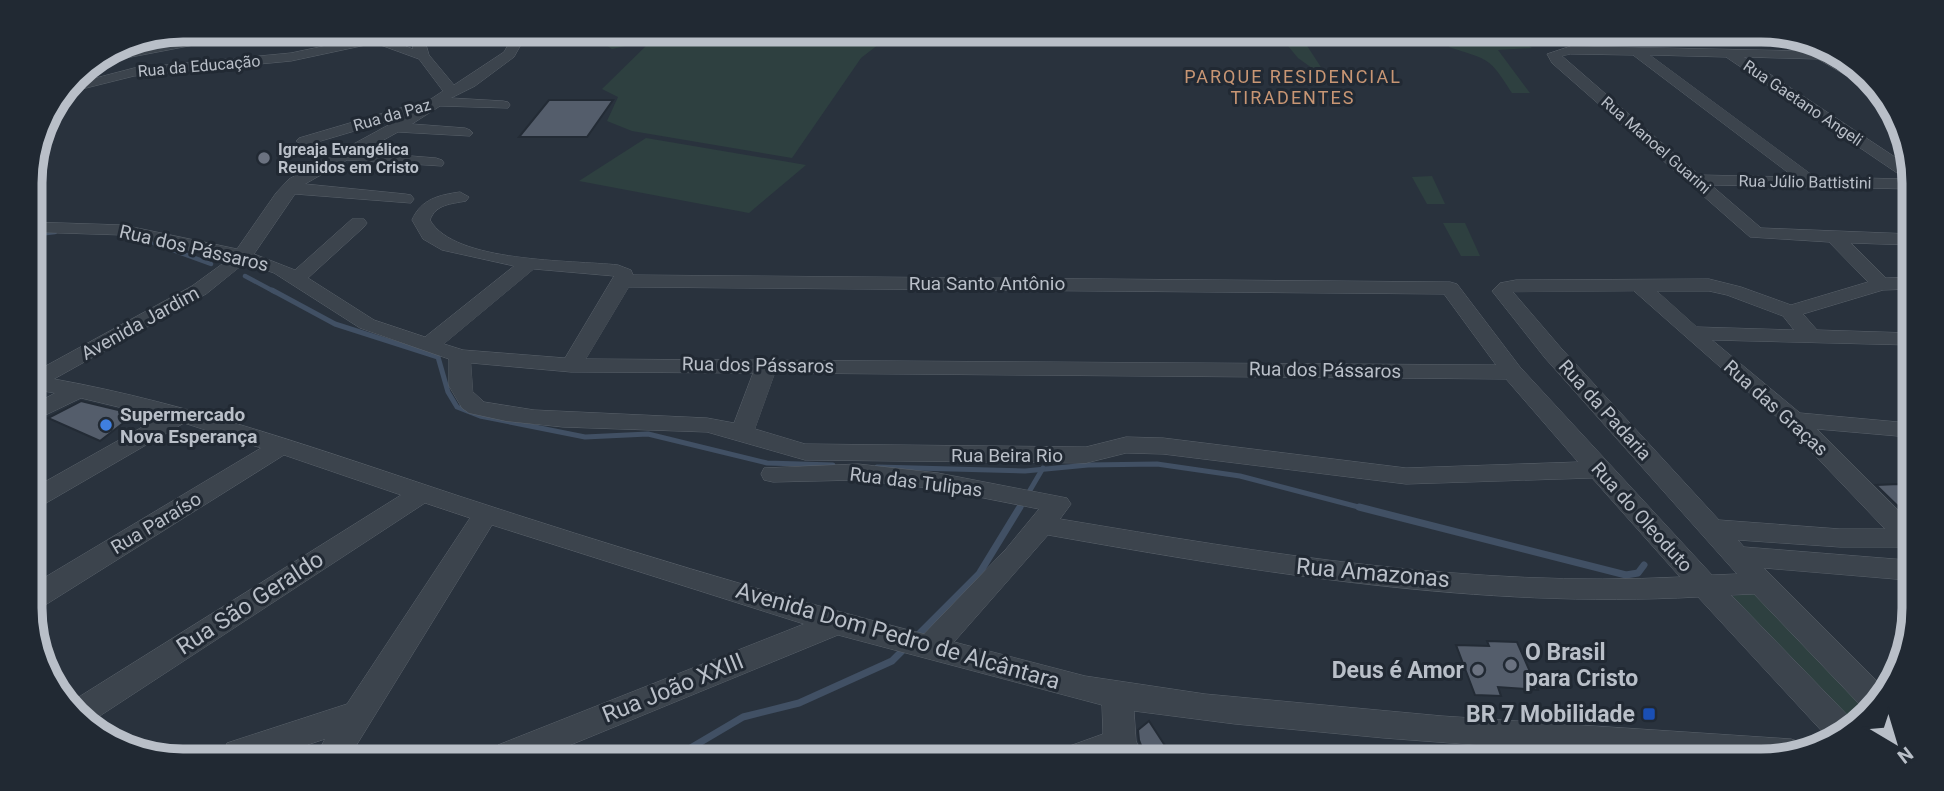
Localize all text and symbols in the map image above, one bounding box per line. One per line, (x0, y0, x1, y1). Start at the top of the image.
street label: Rua da Educação (137, 51, 261, 81)
street label: Rua Gaetano Angeli (1740, 56, 1866, 150)
district label: PARQUE RESIDENCIAL TIRADENTES (1184, 66, 1402, 108)
street label: Rua Manoel Guarini (1597, 92, 1715, 198)
street label: Rua da Paz (351, 95, 433, 135)
place label: Igreaja Evangélica Reunidos em Cristo (278, 140, 419, 177)
marker: Igreaja Evangélica Reunidos em Cristo (256, 150, 272, 166)
street label: Rua Júlio Battistini (1738, 171, 1872, 193)
street label: Rua dos Pássaros (117, 220, 271, 276)
street label: Rua Santo Antônio (909, 272, 1065, 295)
street label: Avenida Jardim (77, 281, 203, 365)
street label: Rua dos Pássaros (682, 352, 834, 378)
street label: Rua da Padaria (1554, 355, 1656, 465)
street label: Rua das Graças (1719, 355, 1833, 461)
street label: Rua dos Pássaros (1249, 357, 1401, 383)
place label: Supermercado Nova Esperança (120, 403, 257, 448)
marker: Supermercado Nova Esperança (98, 417, 114, 433)
street label: Rua Beira Rio (951, 444, 1063, 467)
street label: Rua do Oleoduto (1587, 457, 1697, 577)
street label: Rua das Tulipas (848, 462, 984, 502)
street label: Rua Paraíso (107, 487, 205, 559)
street label: Rua São Geraldo (172, 546, 328, 660)
street label: Rua Amazonas (1295, 553, 1451, 593)
street label: Avenida Dom Pedro de Alcântara (733, 577, 1063, 695)
place label: O Brasil para Cristo (1525, 639, 1638, 692)
street label: Rua João XXIII (598, 647, 748, 729)
place label: Deus é Amor (1332, 657, 1465, 684)
marker: O Brasil para Cristo (1503, 657, 1519, 673)
marker: Deus é Amor (1470, 662, 1486, 678)
place label: BR 7 Mobilidade (1466, 701, 1635, 728)
marker: BR 7 Mobilidade (1641, 706, 1657, 722)
north arrow (1860, 707, 1930, 777)
text: N (1893, 742, 1918, 768)

